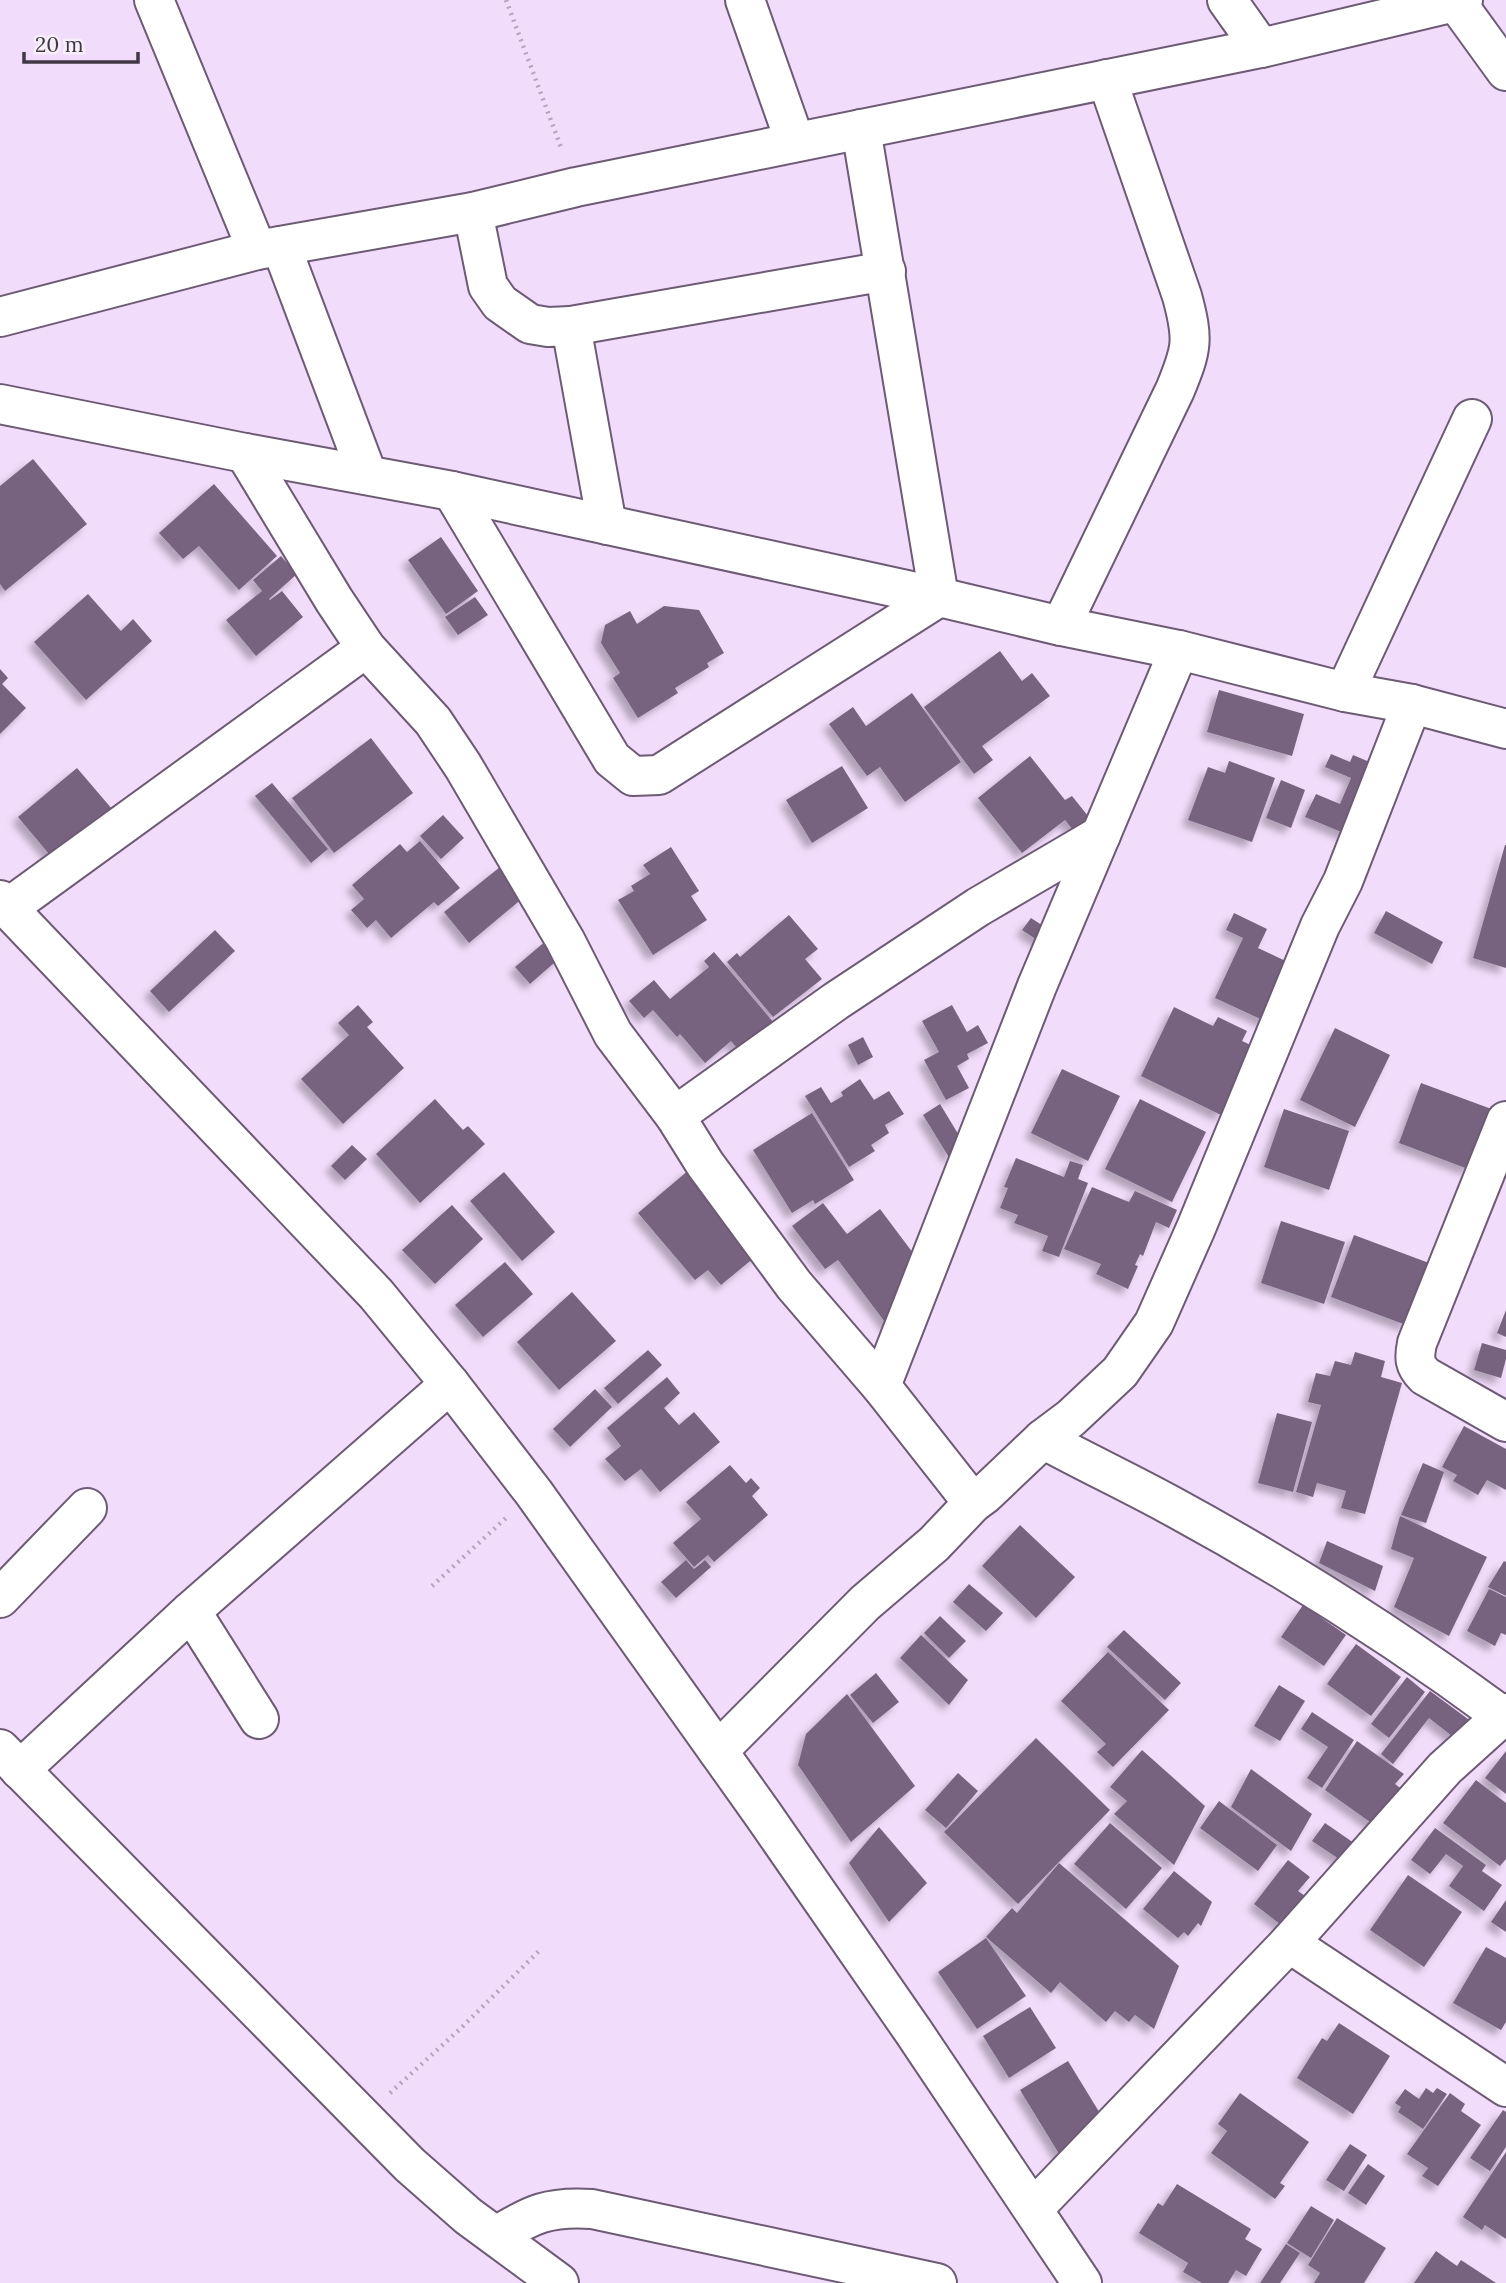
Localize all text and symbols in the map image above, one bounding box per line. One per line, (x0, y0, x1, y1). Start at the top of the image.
scale bar (24, 21, 138, 65)
text: 20 m (35, 31, 84, 58)

